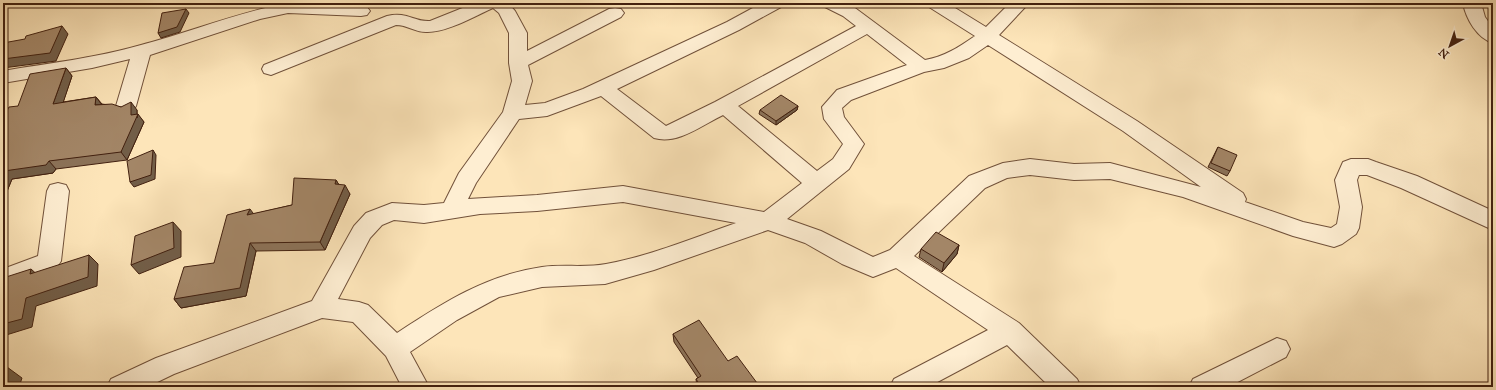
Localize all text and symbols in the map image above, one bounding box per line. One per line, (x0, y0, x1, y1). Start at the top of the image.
north arrow (1430, 26, 1470, 66)
text: N (1436, 45, 1452, 61)

